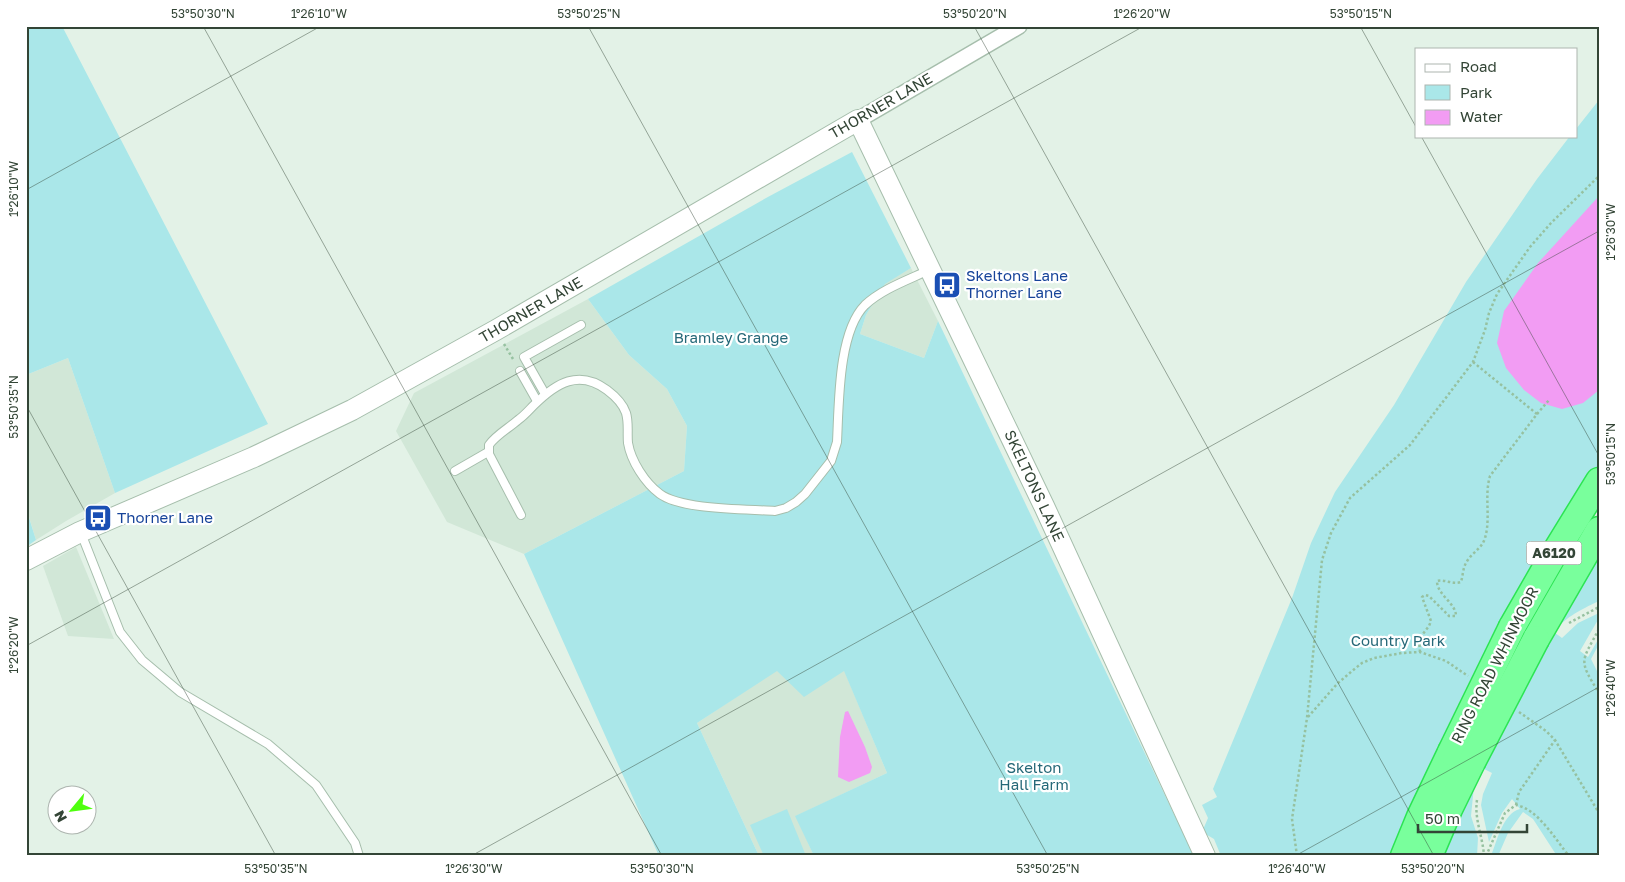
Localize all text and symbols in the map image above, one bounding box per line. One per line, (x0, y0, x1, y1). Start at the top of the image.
text: 53°50'30"N (171, 6, 235, 21)
text: 1°26'10"W (291, 6, 348, 21)
text: 53°50'25"N (557, 6, 621, 21)
text: 53°50'20"N (943, 6, 1007, 21)
text: 1°26'20"W (1113, 6, 1171, 21)
text: 53°50'15"N (1330, 6, 1392, 21)
legend (1415, 48, 1578, 138)
text: Road (1460, 57, 1497, 75)
street label: THORNER LANE (826, 68, 935, 142)
text: Park (1460, 83, 1493, 101)
text: Water (1460, 107, 1503, 125)
text: 1°26'10"W (6, 160, 21, 217)
text: 1°26'30"W (1603, 203, 1618, 261)
place label: Skeltons Lane Thorner Lane (966, 266, 1068, 301)
bus stop icon: Skeltons Lane Thorner Lane (932, 270, 962, 300)
street label: THORNER LANE (476, 272, 585, 346)
park label: Bramley Grange (674, 328, 789, 346)
text: 53°50'35"N (6, 375, 21, 439)
text: 53°50'15"N (1603, 423, 1618, 485)
street label: SKELTONS LANE (1001, 427, 1069, 544)
bus stop icon: Thorner Lane (83, 503, 113, 533)
place label: Thorner Lane (117, 508, 213, 526)
road number: A6120 (1526, 542, 1582, 564)
street label: RING ROAD WHINMOOR (1447, 583, 1541, 746)
text: 1°26'20"W (6, 616, 21, 674)
park label: Country Park (1351, 631, 1446, 649)
text: 1°26'40"W (1603, 659, 1618, 717)
park label: Skelton Hall Farm (999, 758, 1069, 793)
north arrow (48, 784, 98, 834)
scale bar (1418, 802, 1526, 834)
text: N (50, 808, 70, 825)
text: 50 m (1425, 809, 1460, 827)
text: 53°50'35"N (244, 861, 308, 876)
text: 1°26'30"W (445, 861, 503, 876)
text: 53°50'30"N (630, 861, 694, 876)
text: 53°50'25"N (1016, 861, 1080, 876)
text: 1°26'40"W (1268, 861, 1326, 876)
text: 53°50'20"N (1401, 861, 1465, 876)

